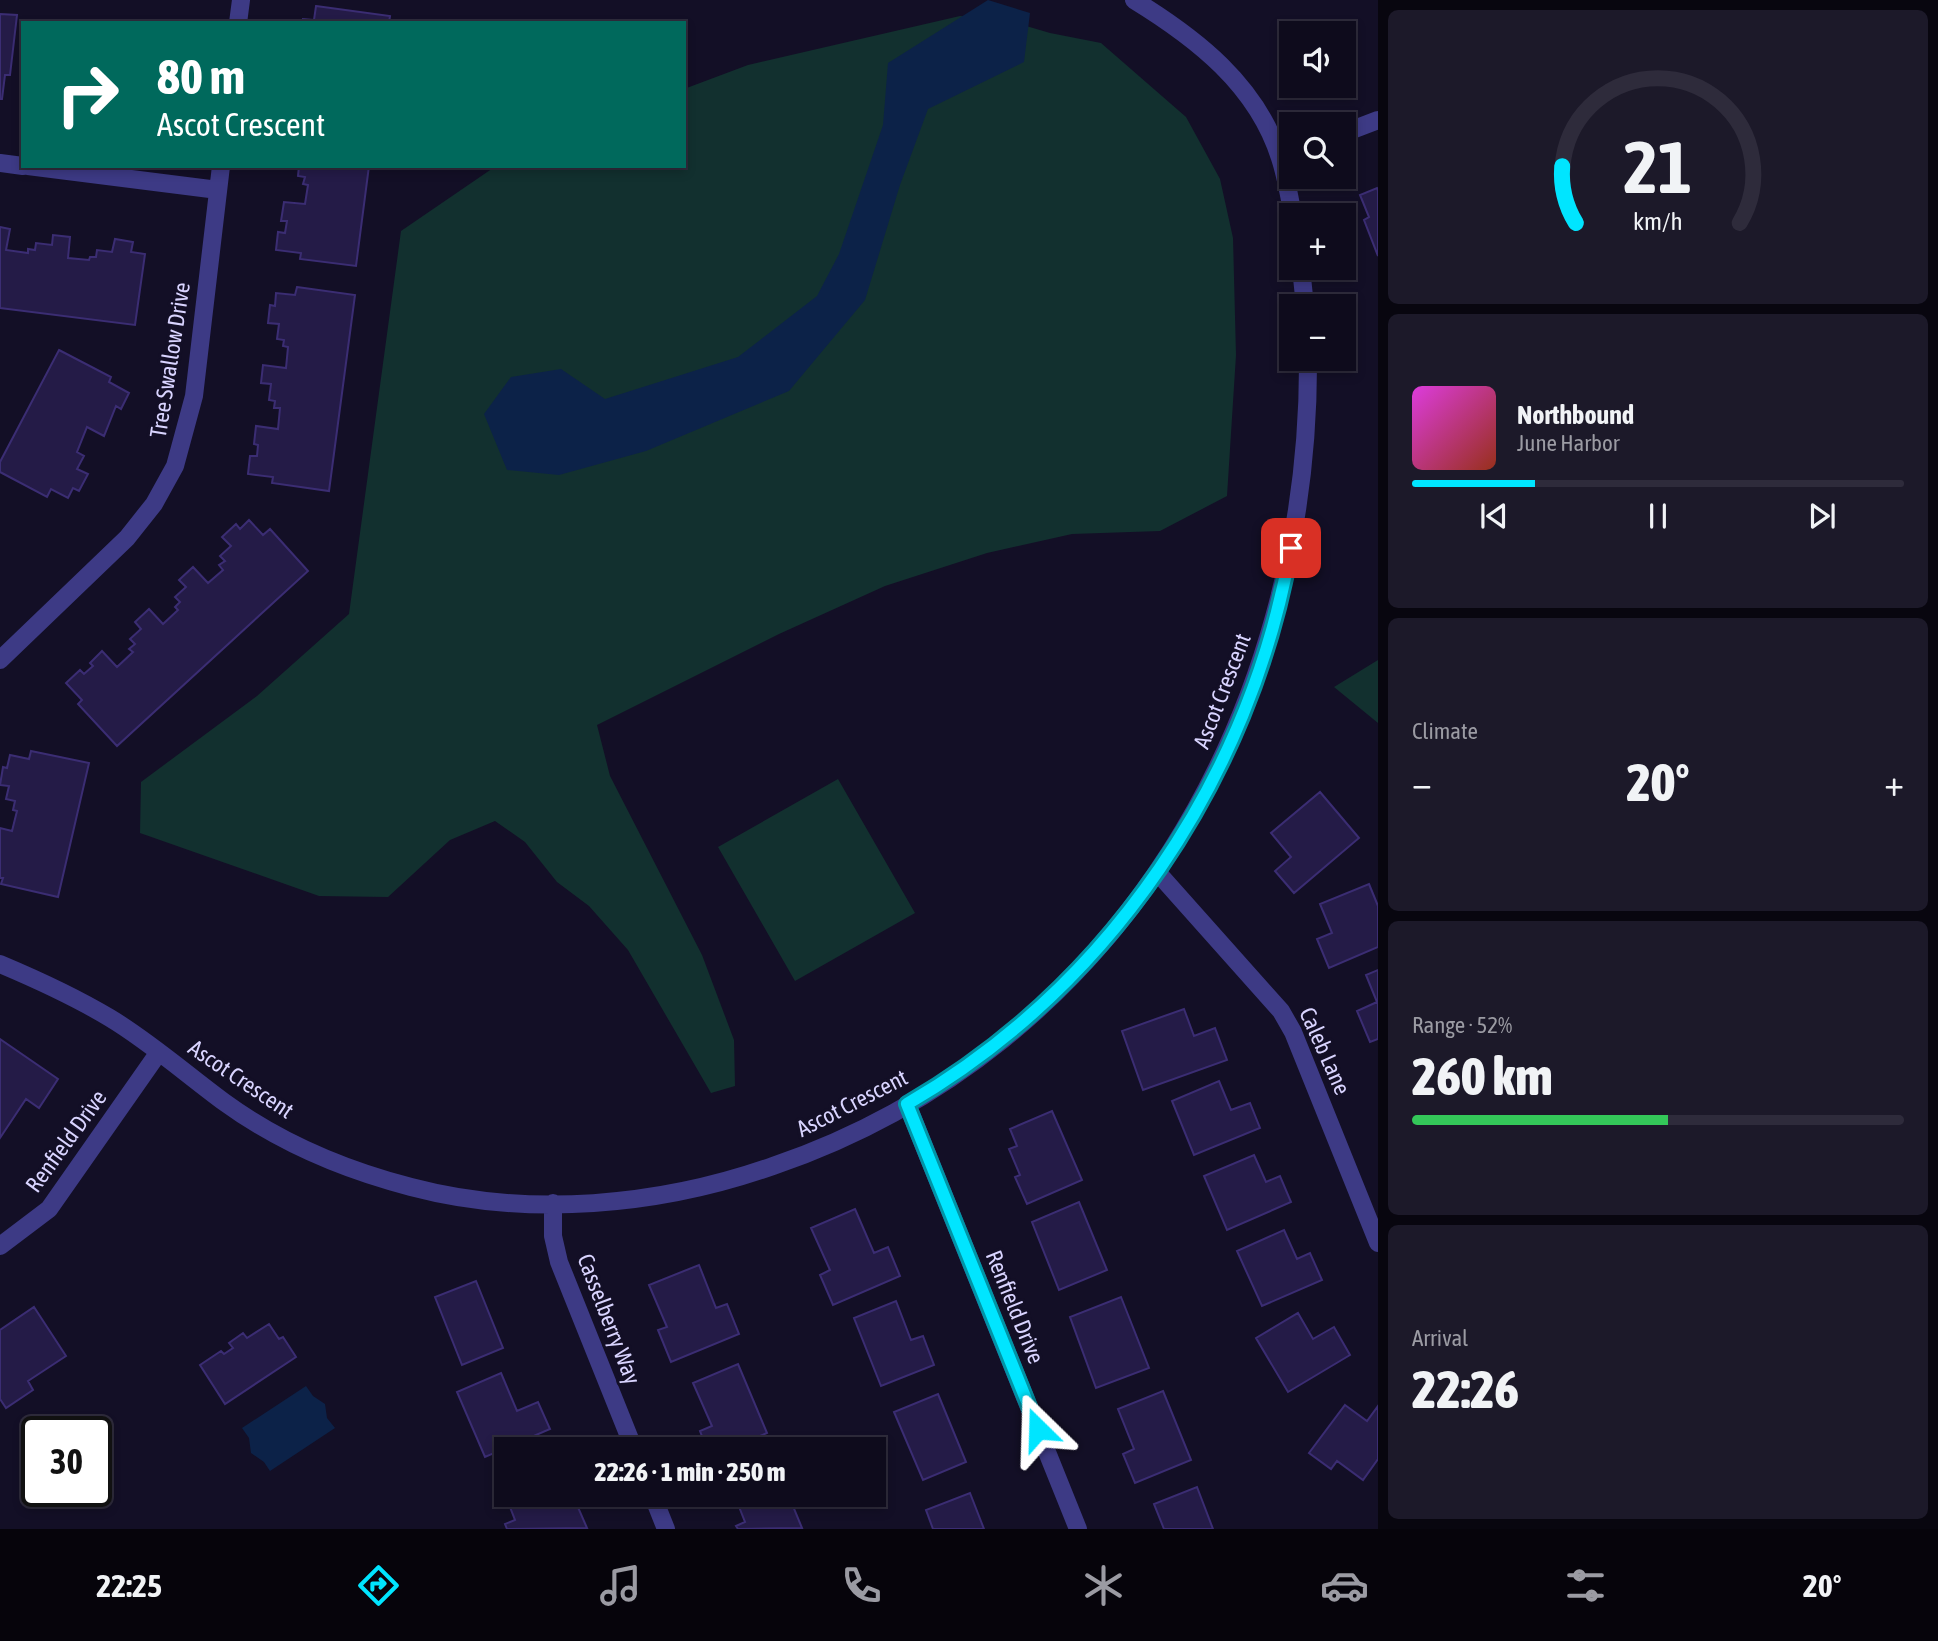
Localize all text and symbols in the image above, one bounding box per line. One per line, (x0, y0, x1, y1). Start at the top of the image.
map controls (1279, 21, 1356, 371)
button: sound (1279, 21, 1356, 98)
text: 80 m (157, 48, 245, 104)
icon: right (42, 49, 133, 140)
text: Ascot Crescent (157, 106, 325, 143)
button: search (1279, 112, 1356, 189)
text: 21 (1624, 125, 1692, 208)
button: + (1279, 203, 1356, 280)
text: km/h (1633, 207, 1683, 235)
street label: Tree Swallow Drive (145, 280, 195, 440)
button: − (1279, 294, 1356, 371)
text: Northbound (1517, 400, 1634, 430)
text: June Harbor (1517, 430, 1620, 456)
icon: previous (1475, 497, 1513, 535)
icon: pause (1639, 497, 1677, 535)
icon: next (1803, 497, 1841, 535)
pin (1261, 518, 1321, 578)
icon: arrive (1272, 529, 1310, 567)
street label: Ascot Crescent (1188, 630, 1256, 752)
text: Climate (1412, 718, 1478, 744)
text: 20° (1626, 752, 1690, 812)
text: − (1412, 761, 1432, 804)
text: + (1884, 761, 1904, 804)
street label: Caleb Lane (1294, 1003, 1356, 1099)
text: Range · 52% (1412, 1012, 1512, 1038)
street label: Ascot Crescent (184, 1034, 298, 1124)
text: 260 km (1412, 1046, 1553, 1106)
street label: Ascot Crescent (792, 1064, 912, 1142)
street label: Renfield Drive (20, 1085, 112, 1197)
street label: Renfield Drive (981, 1247, 1049, 1367)
street label: Casselberry Way (572, 1250, 646, 1388)
text: Arrival (1412, 1325, 1468, 1351)
text: 22:26 (1412, 1359, 1519, 1419)
position arrow (1001, 1392, 1075, 1466)
speed limit sign: 30 (21, 1416, 112, 1507)
text: 22:26 · 1 min · 250 m (595, 1457, 785, 1487)
icon: directions (354, 1561, 403, 1610)
icon: music (596, 1561, 645, 1610)
icon: phone (837, 1561, 886, 1610)
icon: climate (1079, 1561, 1128, 1610)
icon: car (1320, 1561, 1369, 1610)
icon: filters (1561, 1561, 1610, 1610)
text: 22:25 (96, 1567, 162, 1604)
text: 20° (1803, 1567, 1842, 1604)

